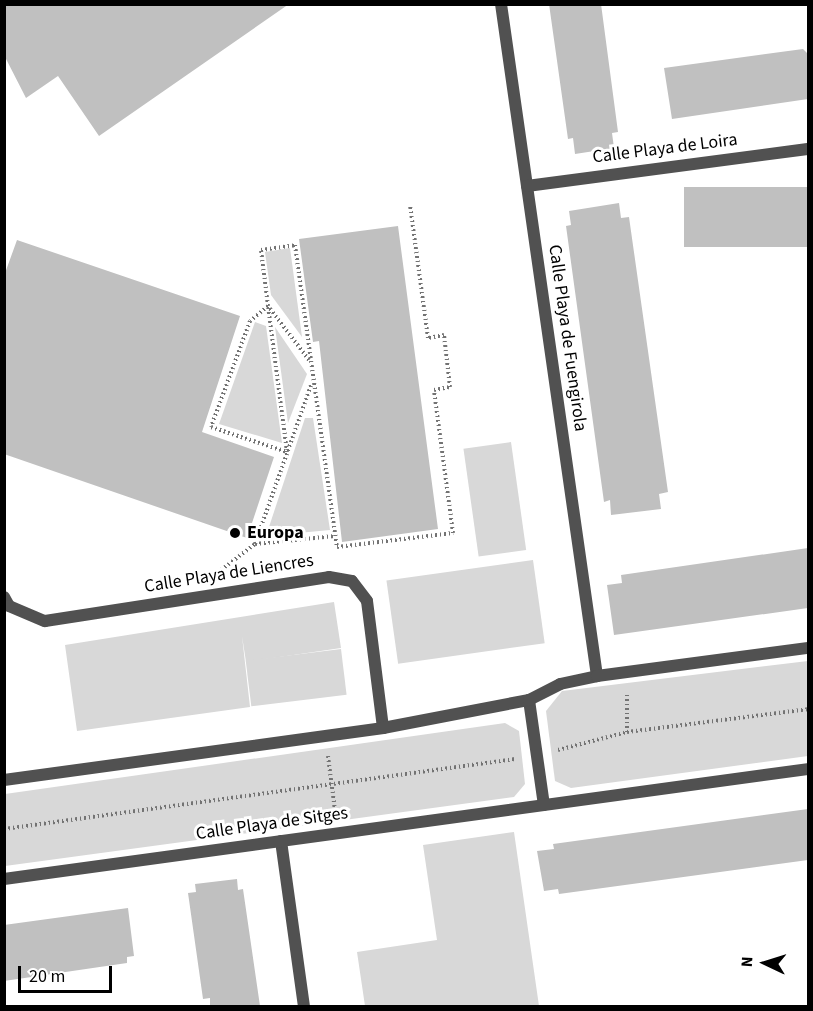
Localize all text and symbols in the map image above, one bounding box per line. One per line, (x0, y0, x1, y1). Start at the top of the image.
street label: Calle Playa de Loira (591, 129, 739, 169)
street label: Calle Playa de Fuengirola (543, 243, 591, 433)
place label: Europa (247, 522, 304, 544)
marker: Europa (228, 526, 242, 540)
street label: Calle Playa de Liencres (143, 550, 315, 598)
street label: Calle Playa de Sitges (195, 803, 349, 845)
north arrow (735, 933, 795, 993)
scale bar (21, 954, 116, 992)
text: N (736, 956, 758, 968)
text: 20 m (29, 964, 65, 989)

